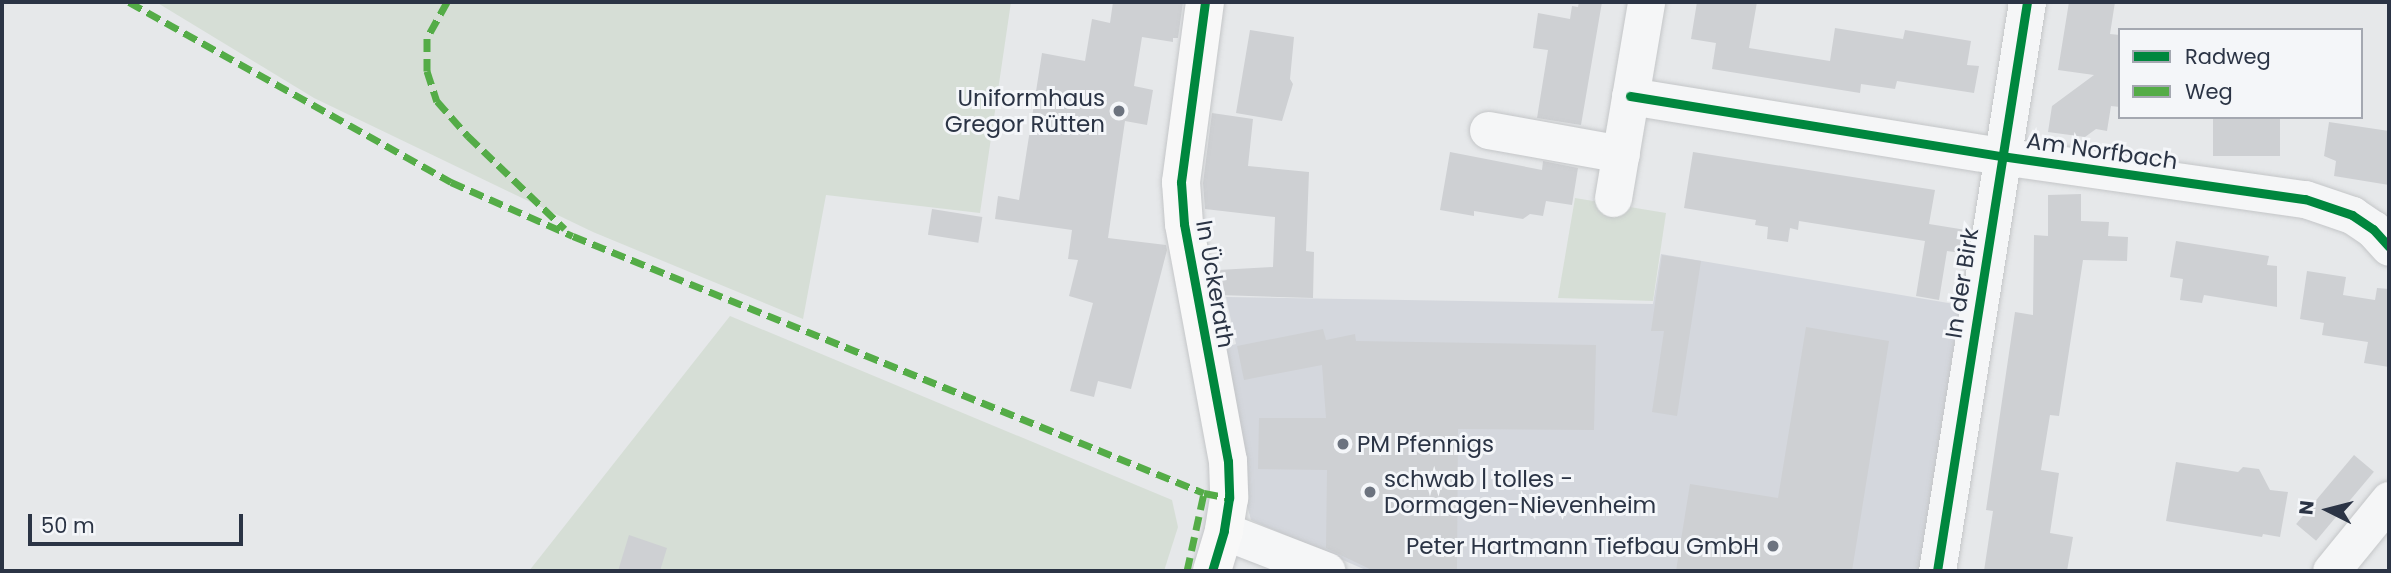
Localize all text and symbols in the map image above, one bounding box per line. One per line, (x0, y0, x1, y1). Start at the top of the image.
legend (2118, 28, 2363, 119)
text: Radweg (2185, 42, 2271, 71)
text: Weg (2185, 77, 2233, 106)
place label: Uniformhaus Gregor Rütten (945, 84, 1105, 138)
marker: Uniformhaus Gregor Rütten (1111, 103, 1127, 119)
street label: Am Norfbach (2025, 127, 2179, 175)
street label: In Ückerath (1190, 218, 1240, 350)
street label: In der Birk (1940, 226, 1984, 340)
place label: PM Pfennigs (1357, 430, 1494, 458)
marker: PM Pfennigs (1335, 436, 1351, 452)
place label: schwab | tolles - Dormagen-Nievenheim (1384, 465, 1656, 519)
north arrow (2293, 475, 2363, 545)
marker: schwab | tolles - Dormagen-Nievenheim (1362, 484, 1378, 500)
text: N (2292, 499, 2321, 516)
scale bar (32, 500, 247, 544)
text: 50 m (41, 511, 95, 540)
place label: Peter Hartmann Tiefbau GmbH (1406, 532, 1759, 560)
marker: Peter Hartmann Tiefbau GmbH (1765, 538, 1781, 554)

